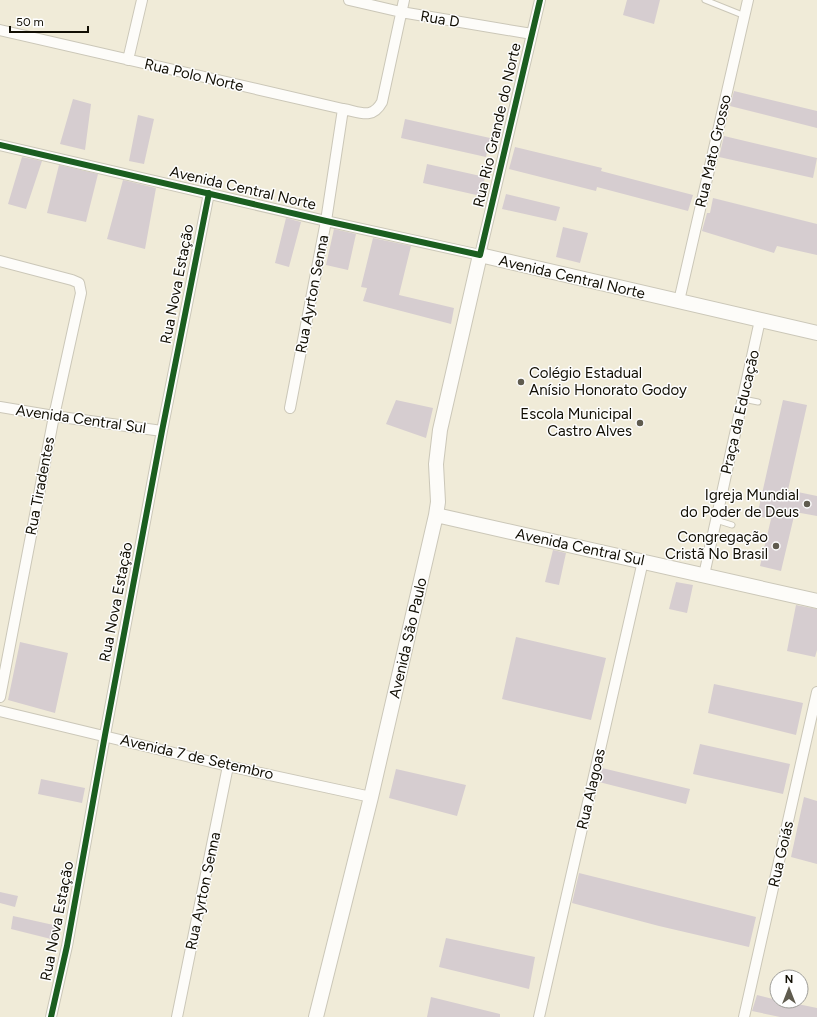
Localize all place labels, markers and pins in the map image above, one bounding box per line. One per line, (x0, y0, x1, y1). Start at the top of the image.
place label: Colégio Estadual Anísio Honorato Godoy (529, 364, 687, 399)
marker: Colégio Estadual Anísio Honorato Godoy (516, 377, 526, 387)
place label: Escola Municipal Castro Alves (520, 405, 632, 440)
marker: Escola Municipal Castro Alves (635, 418, 645, 428)
place label: Igreja Mundial do Poder de Deus (680, 486, 799, 521)
marker: Igreja Mundial do Poder de Deus (802, 499, 812, 509)
place label: Congregação Cristã No Brasil (665, 528, 768, 563)
marker: Congregação Cristã No Brasil (771, 541, 781, 551)

